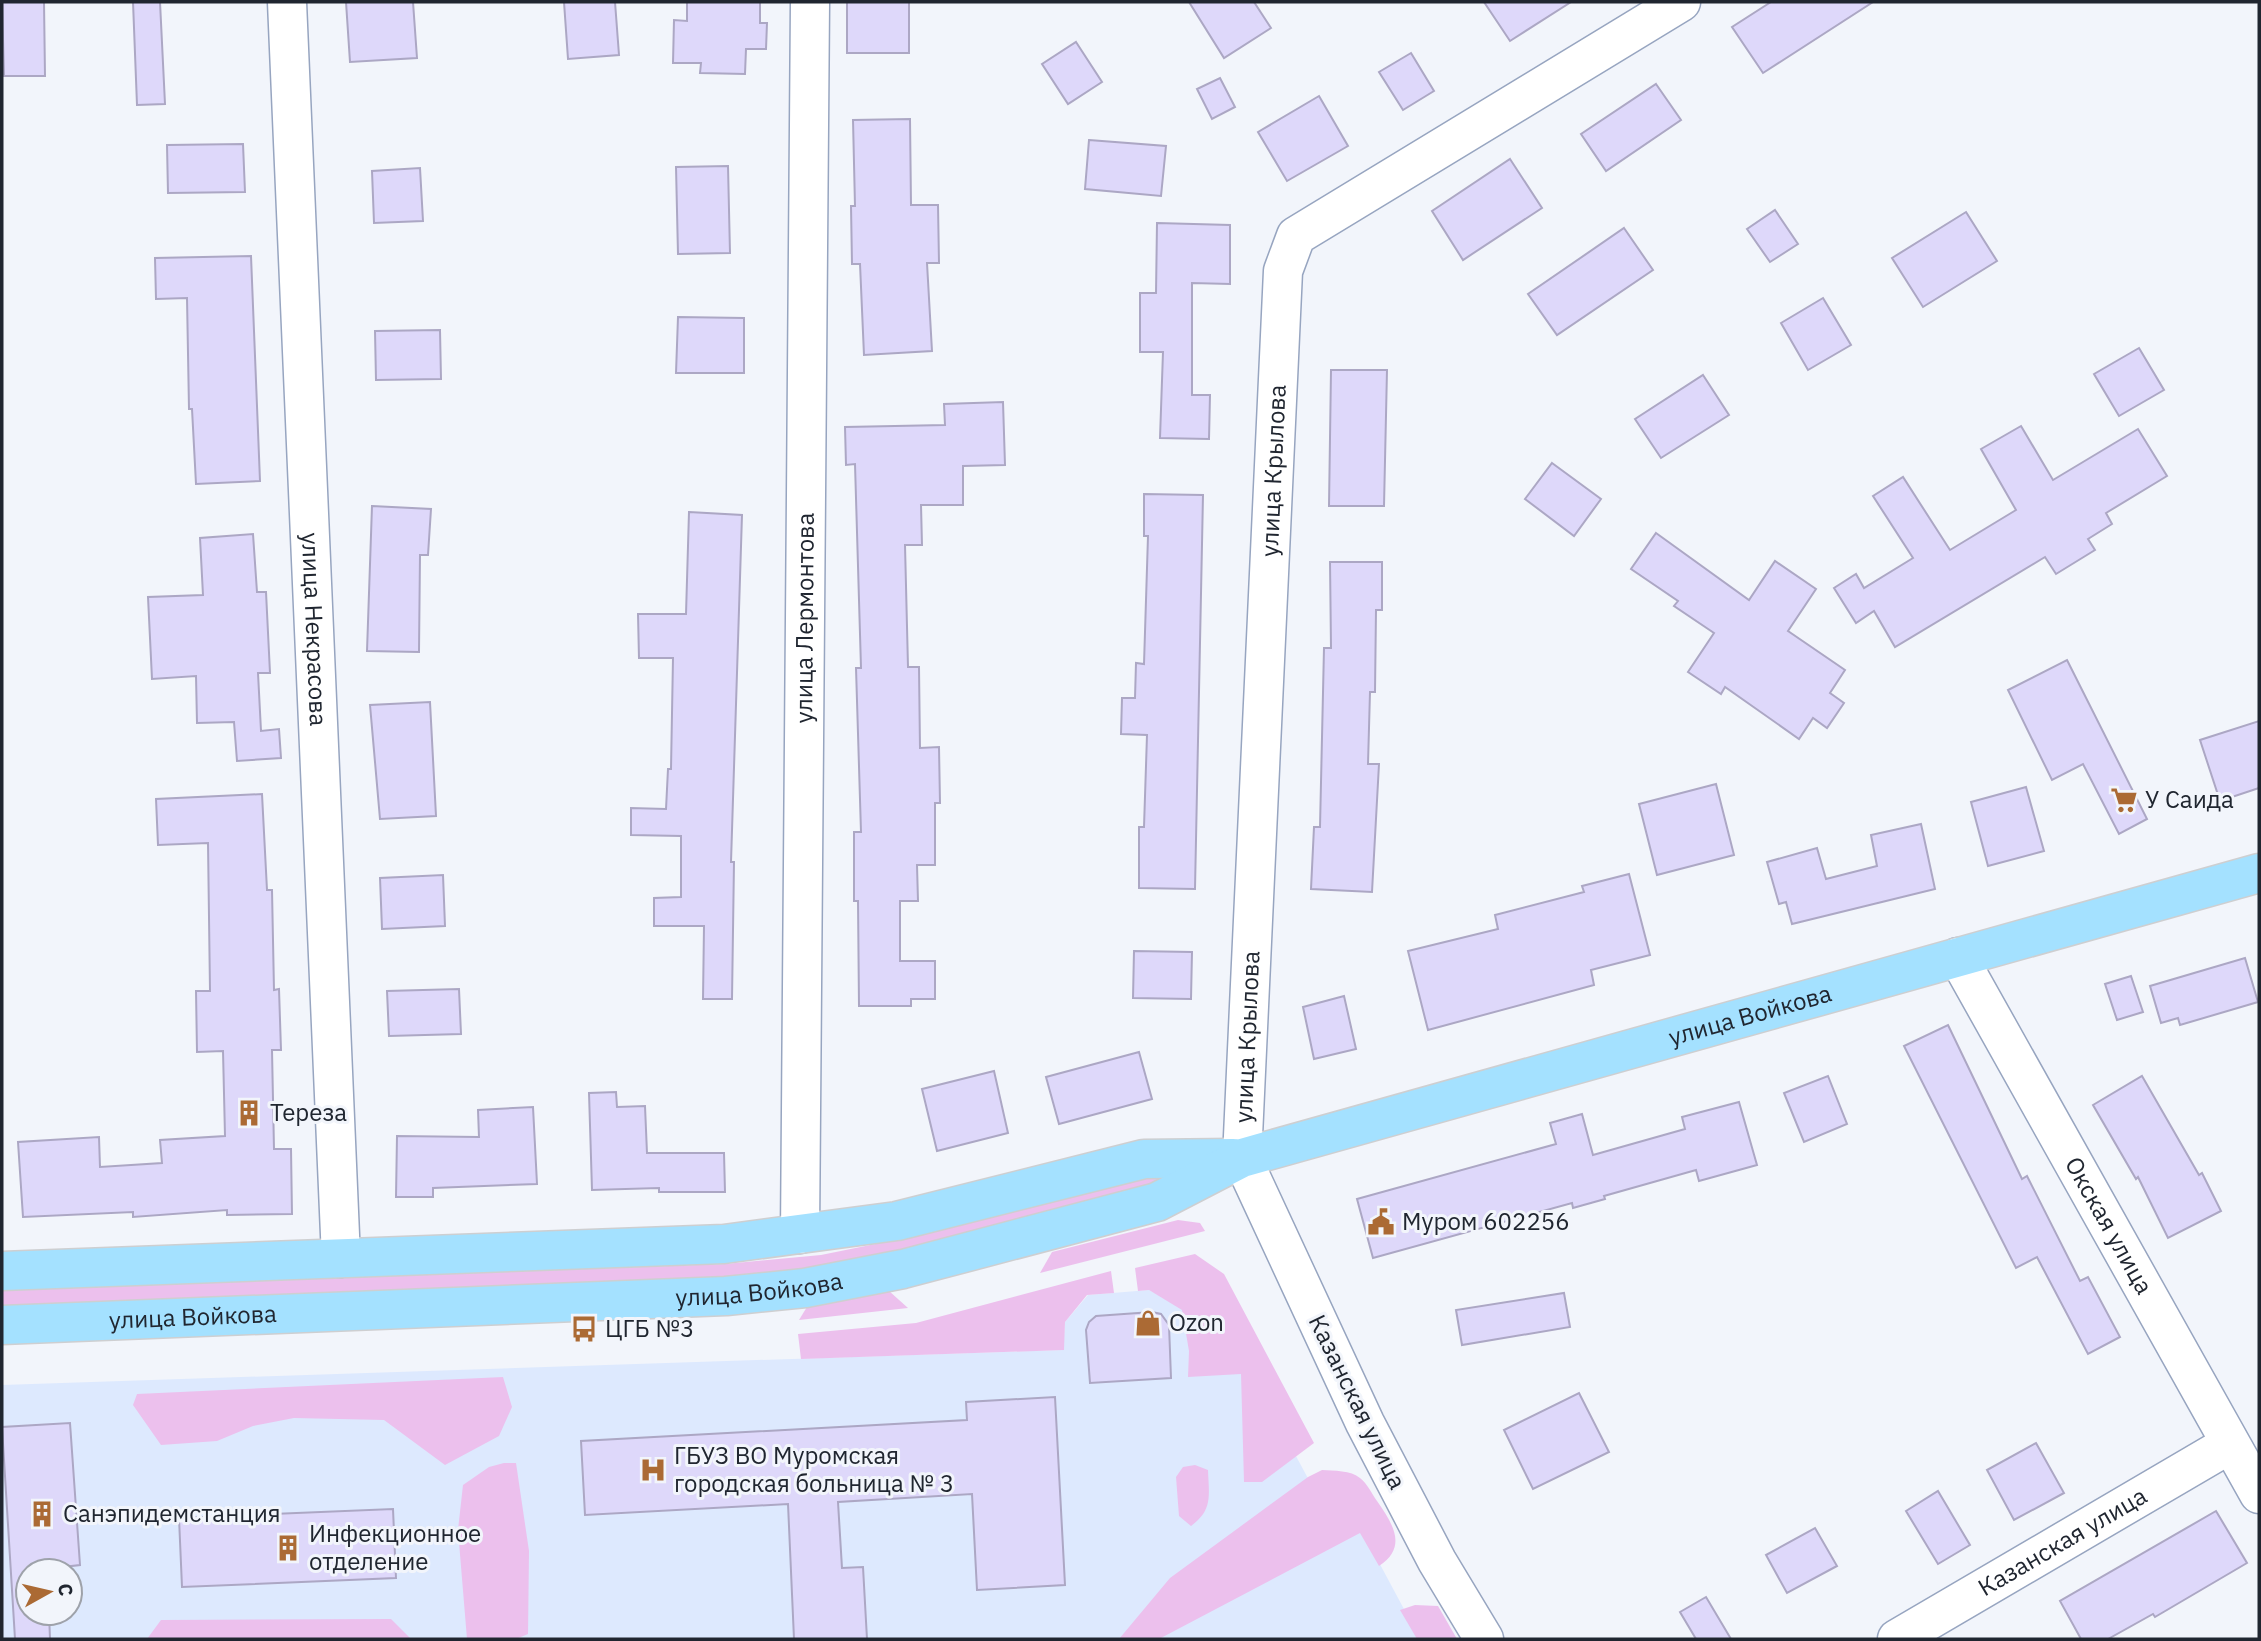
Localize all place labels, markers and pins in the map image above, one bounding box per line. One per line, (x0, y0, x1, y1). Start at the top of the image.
place label: У Саида (2145, 783, 2234, 815)
supermarket icon: У Саида (2109, 785, 2139, 815)
place label: Тереза (270, 1096, 347, 1128)
building icon: Тереза (234, 1098, 264, 1128)
place label: Муром 602256 (1402, 1205, 1570, 1237)
public building icon: Муром 602256 (1366, 1207, 1396, 1237)
place label: Ozon (1169, 1306, 1224, 1338)
shop icon: Ozon (1133, 1308, 1163, 1338)
place label: ЦГБ №3 (605, 1312, 694, 1344)
bus stop icon: ЦГБ №3 (569, 1314, 599, 1344)
place label: ГБУЗ ВО Муромская городская больница № 3 (674, 1439, 954, 1499)
hospital icon: ГБУЗ ВО Муромская городская больница № 3 (638, 1455, 668, 1485)
place label: Cанэпидемстанция (63, 1497, 281, 1529)
building icon: Cанэпидемстанция (27, 1499, 57, 1529)
place label: Инфекционное отделение (309, 1517, 481, 1577)
building icon: Инфекционное отделение (273, 1533, 303, 1563)

